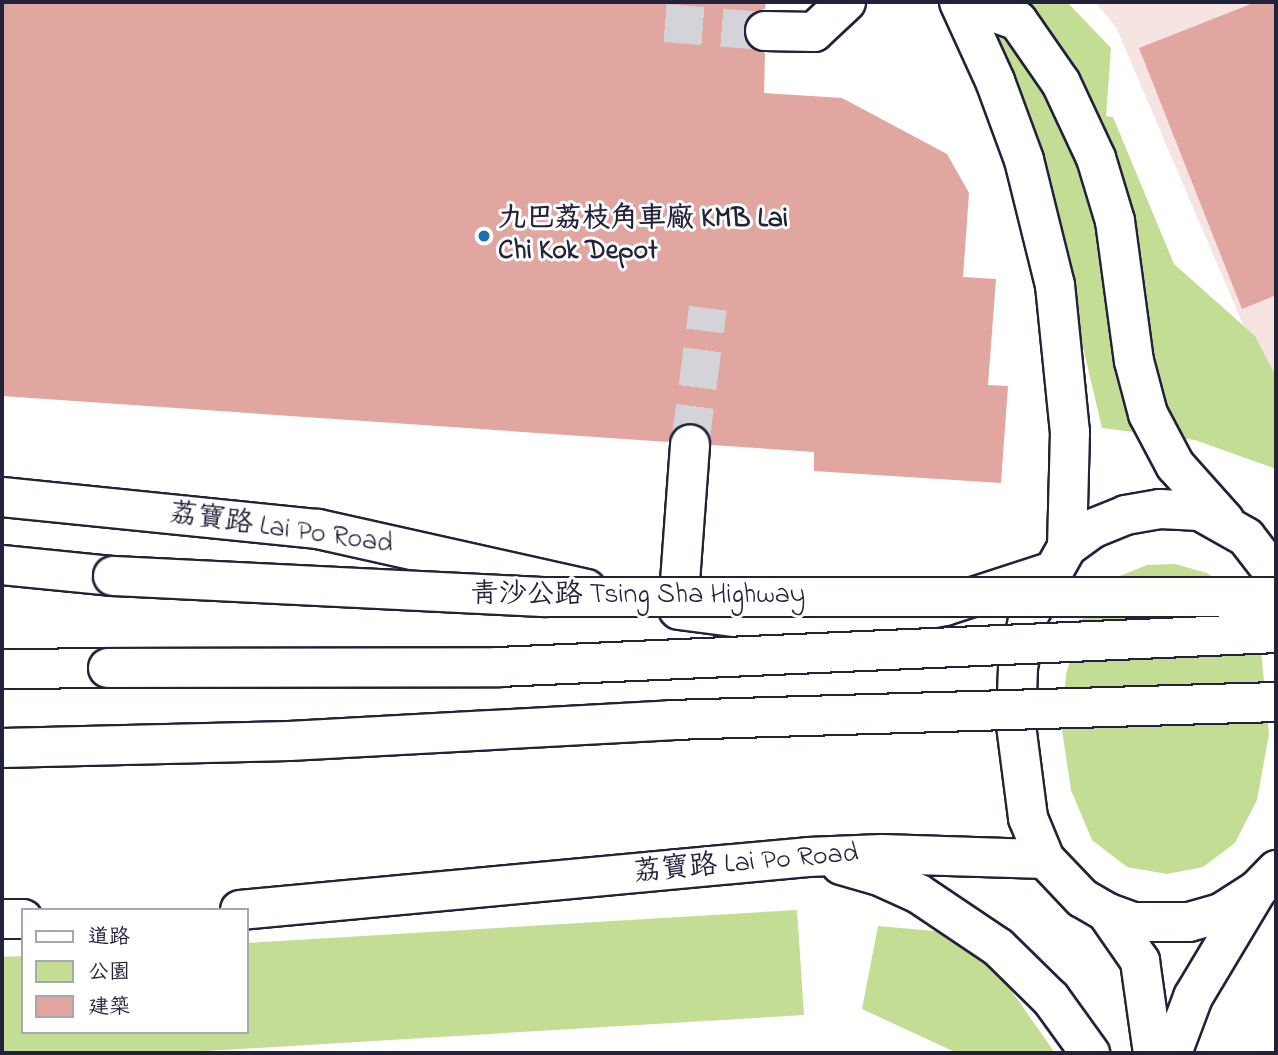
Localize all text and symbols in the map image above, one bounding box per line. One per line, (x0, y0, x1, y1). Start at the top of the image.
place label: 九巴荔枝角車廠 KMB Lai Chi Kok Depot (498, 203, 788, 269)
marker: 九巴荔枝角車廠 KMB Lai Chi Kok Depot (476, 228, 492, 244)
street label: 荔寶路 Lai Po Road (167, 498, 395, 562)
street label: 青沙公路 Tsing Sha Highway (471, 579, 805, 613)
street label: 荔寶路 Lai Po Road (632, 837, 860, 891)
legend (21, 908, 248, 1034)
text: 道路 (88, 923, 130, 953)
text: 公園 (88, 958, 130, 988)
text: 建築 (88, 993, 130, 1023)

